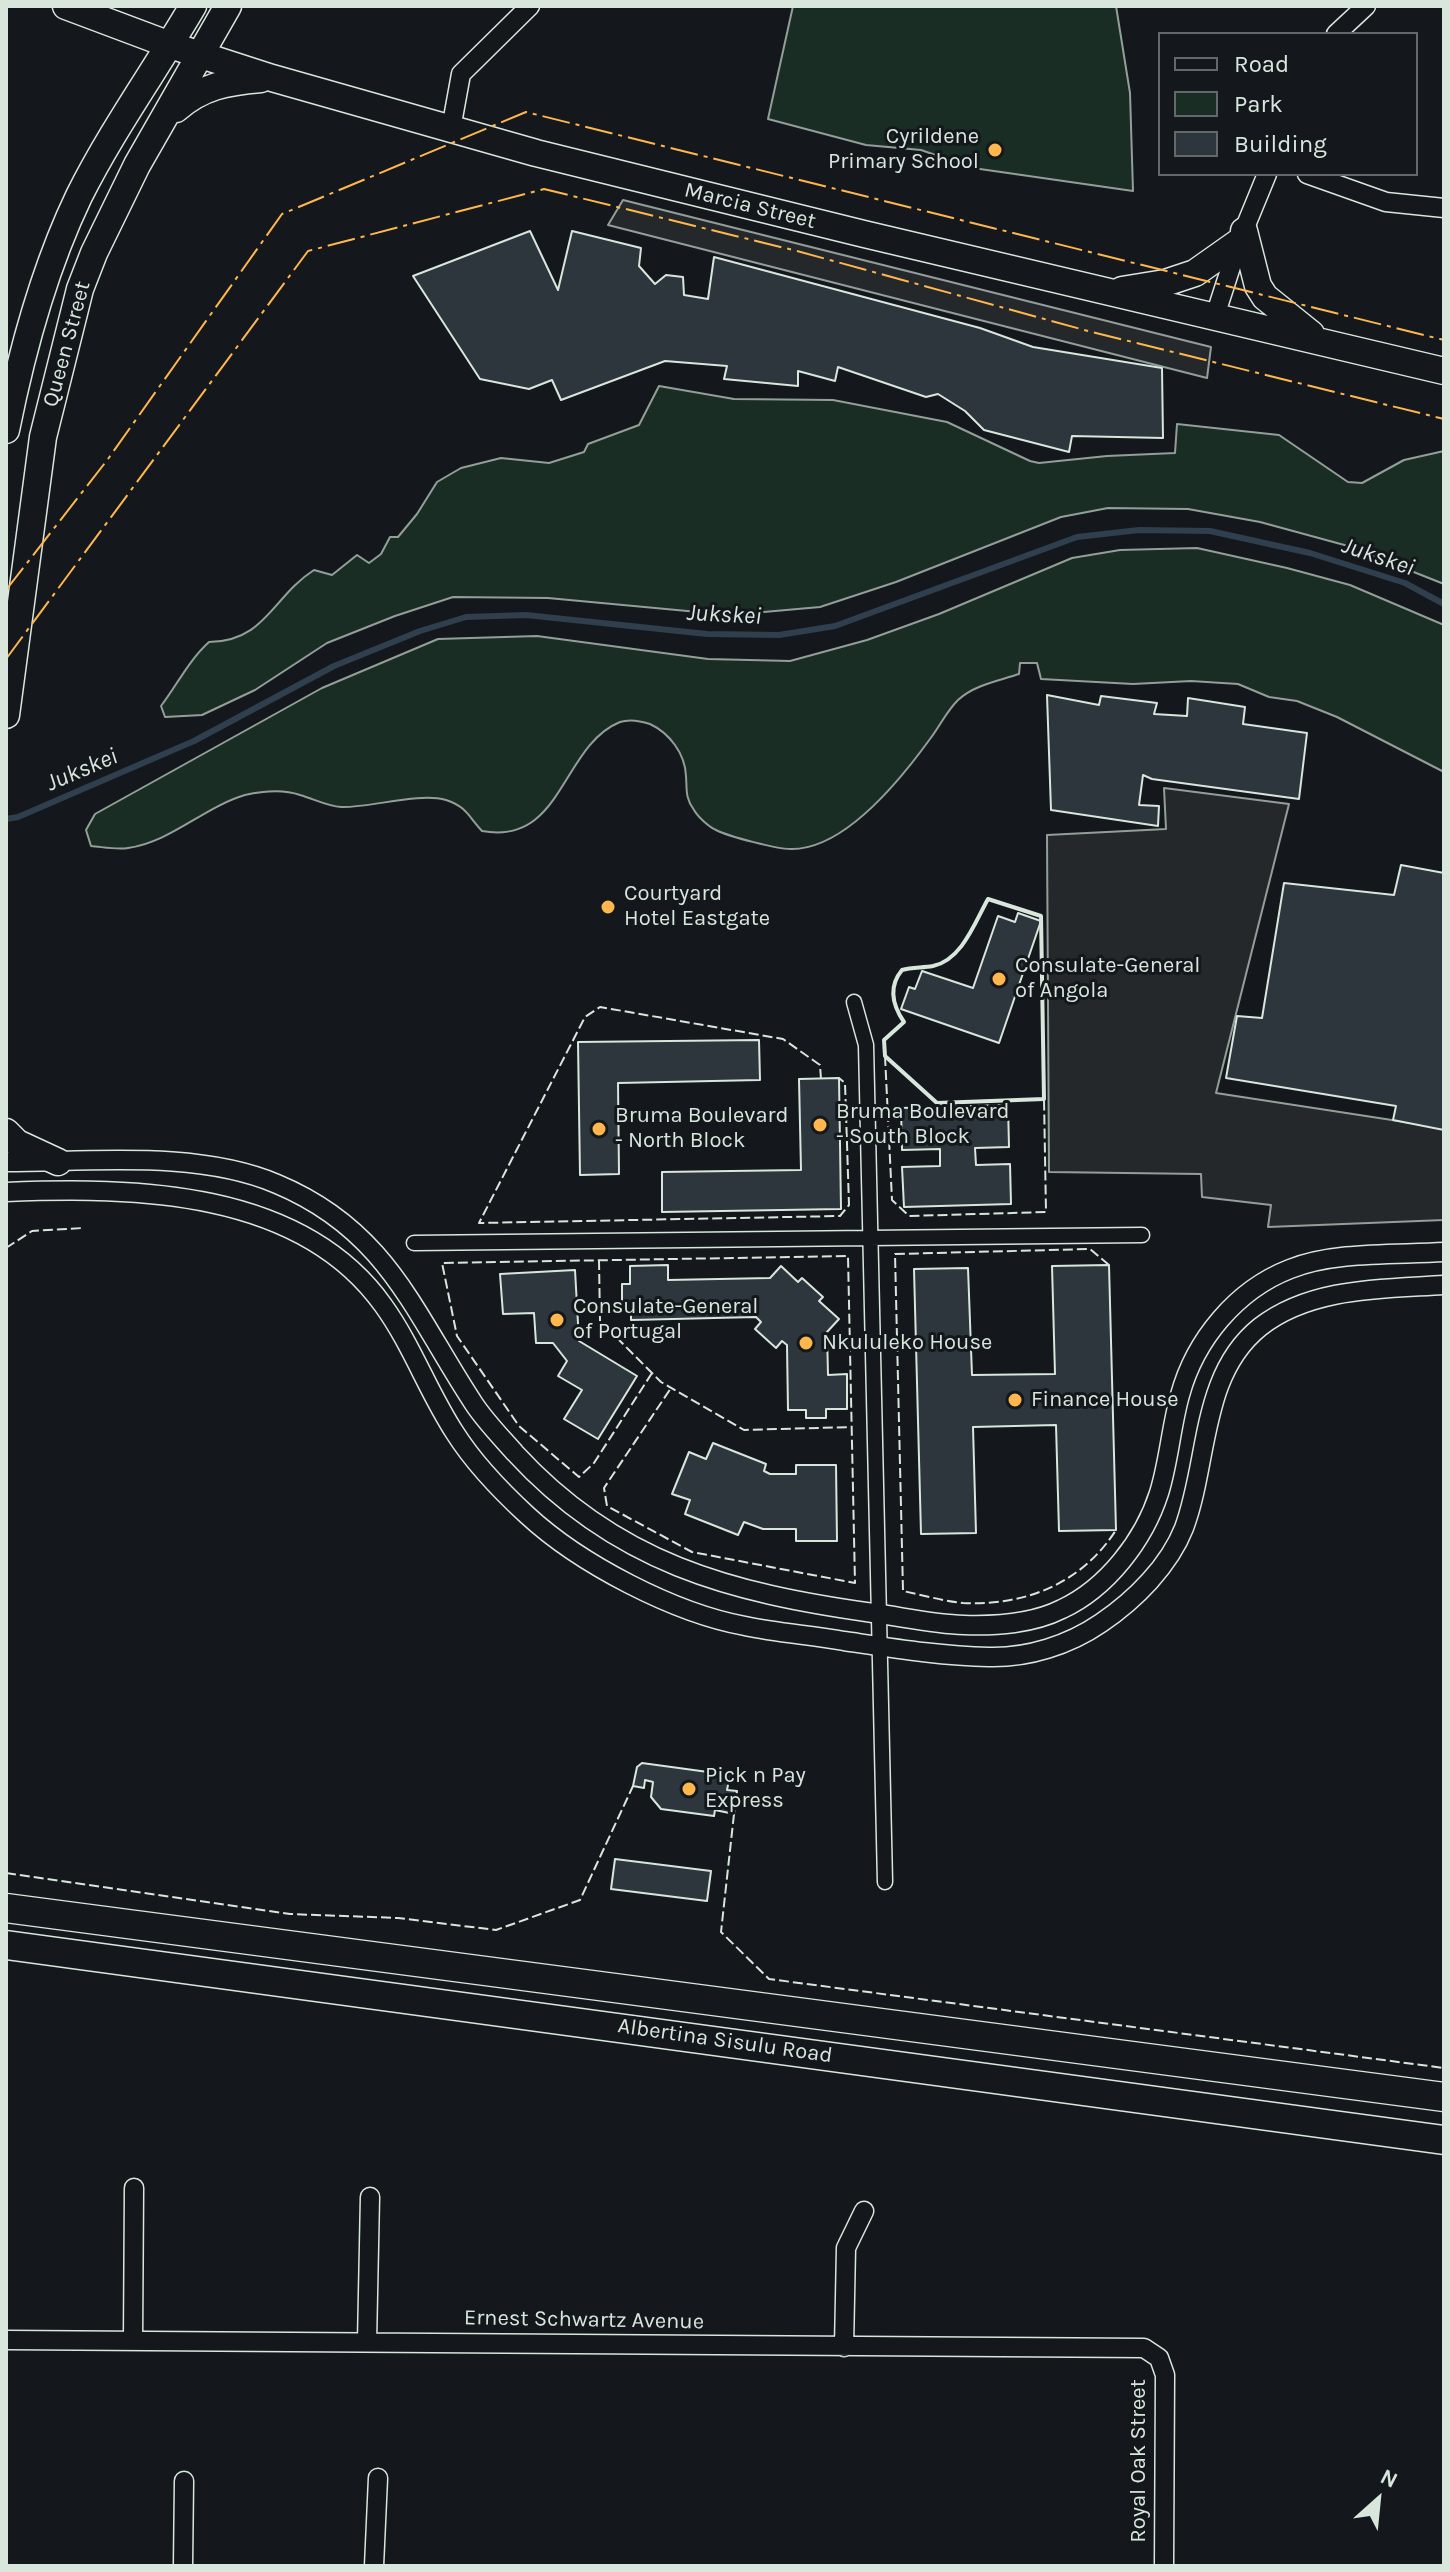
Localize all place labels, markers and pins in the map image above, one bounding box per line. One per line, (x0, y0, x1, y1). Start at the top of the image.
place label: Cyrildene Primary School (828, 124, 979, 176)
marker: Cyrildene Primary School (986, 141, 1004, 159)
place label: Courtyard Hotel Eastgate (624, 881, 770, 932)
marker: Courtyard Hotel Eastgate (599, 898, 617, 916)
place label: Consulate-General of Angola (1015, 953, 1200, 1004)
marker: Consulate-General of Angola (990, 970, 1008, 988)
place label: Bruma Boulevard - South Block (836, 1099, 1009, 1150)
place label: Bruma Boulevard - North Block (615, 1103, 788, 1154)
marker: Bruma Boulevard - South Block (811, 1116, 829, 1134)
marker: Bruma Boulevard - North Block (590, 1120, 608, 1138)
place label: Consulate-General of Portugal (573, 1294, 758, 1346)
marker: Consulate-General of Portugal (548, 1311, 566, 1329)
place label: Nkululeko House (822, 1330, 992, 1356)
marker: Nkululeko House (797, 1334, 815, 1352)
place label: Finance House (1031, 1387, 1179, 1413)
marker: Finance House (1006, 1391, 1024, 1409)
place label: Pick n Pay Express (705, 1763, 806, 1814)
marker: Pick n Pay Express (680, 1780, 698, 1798)

